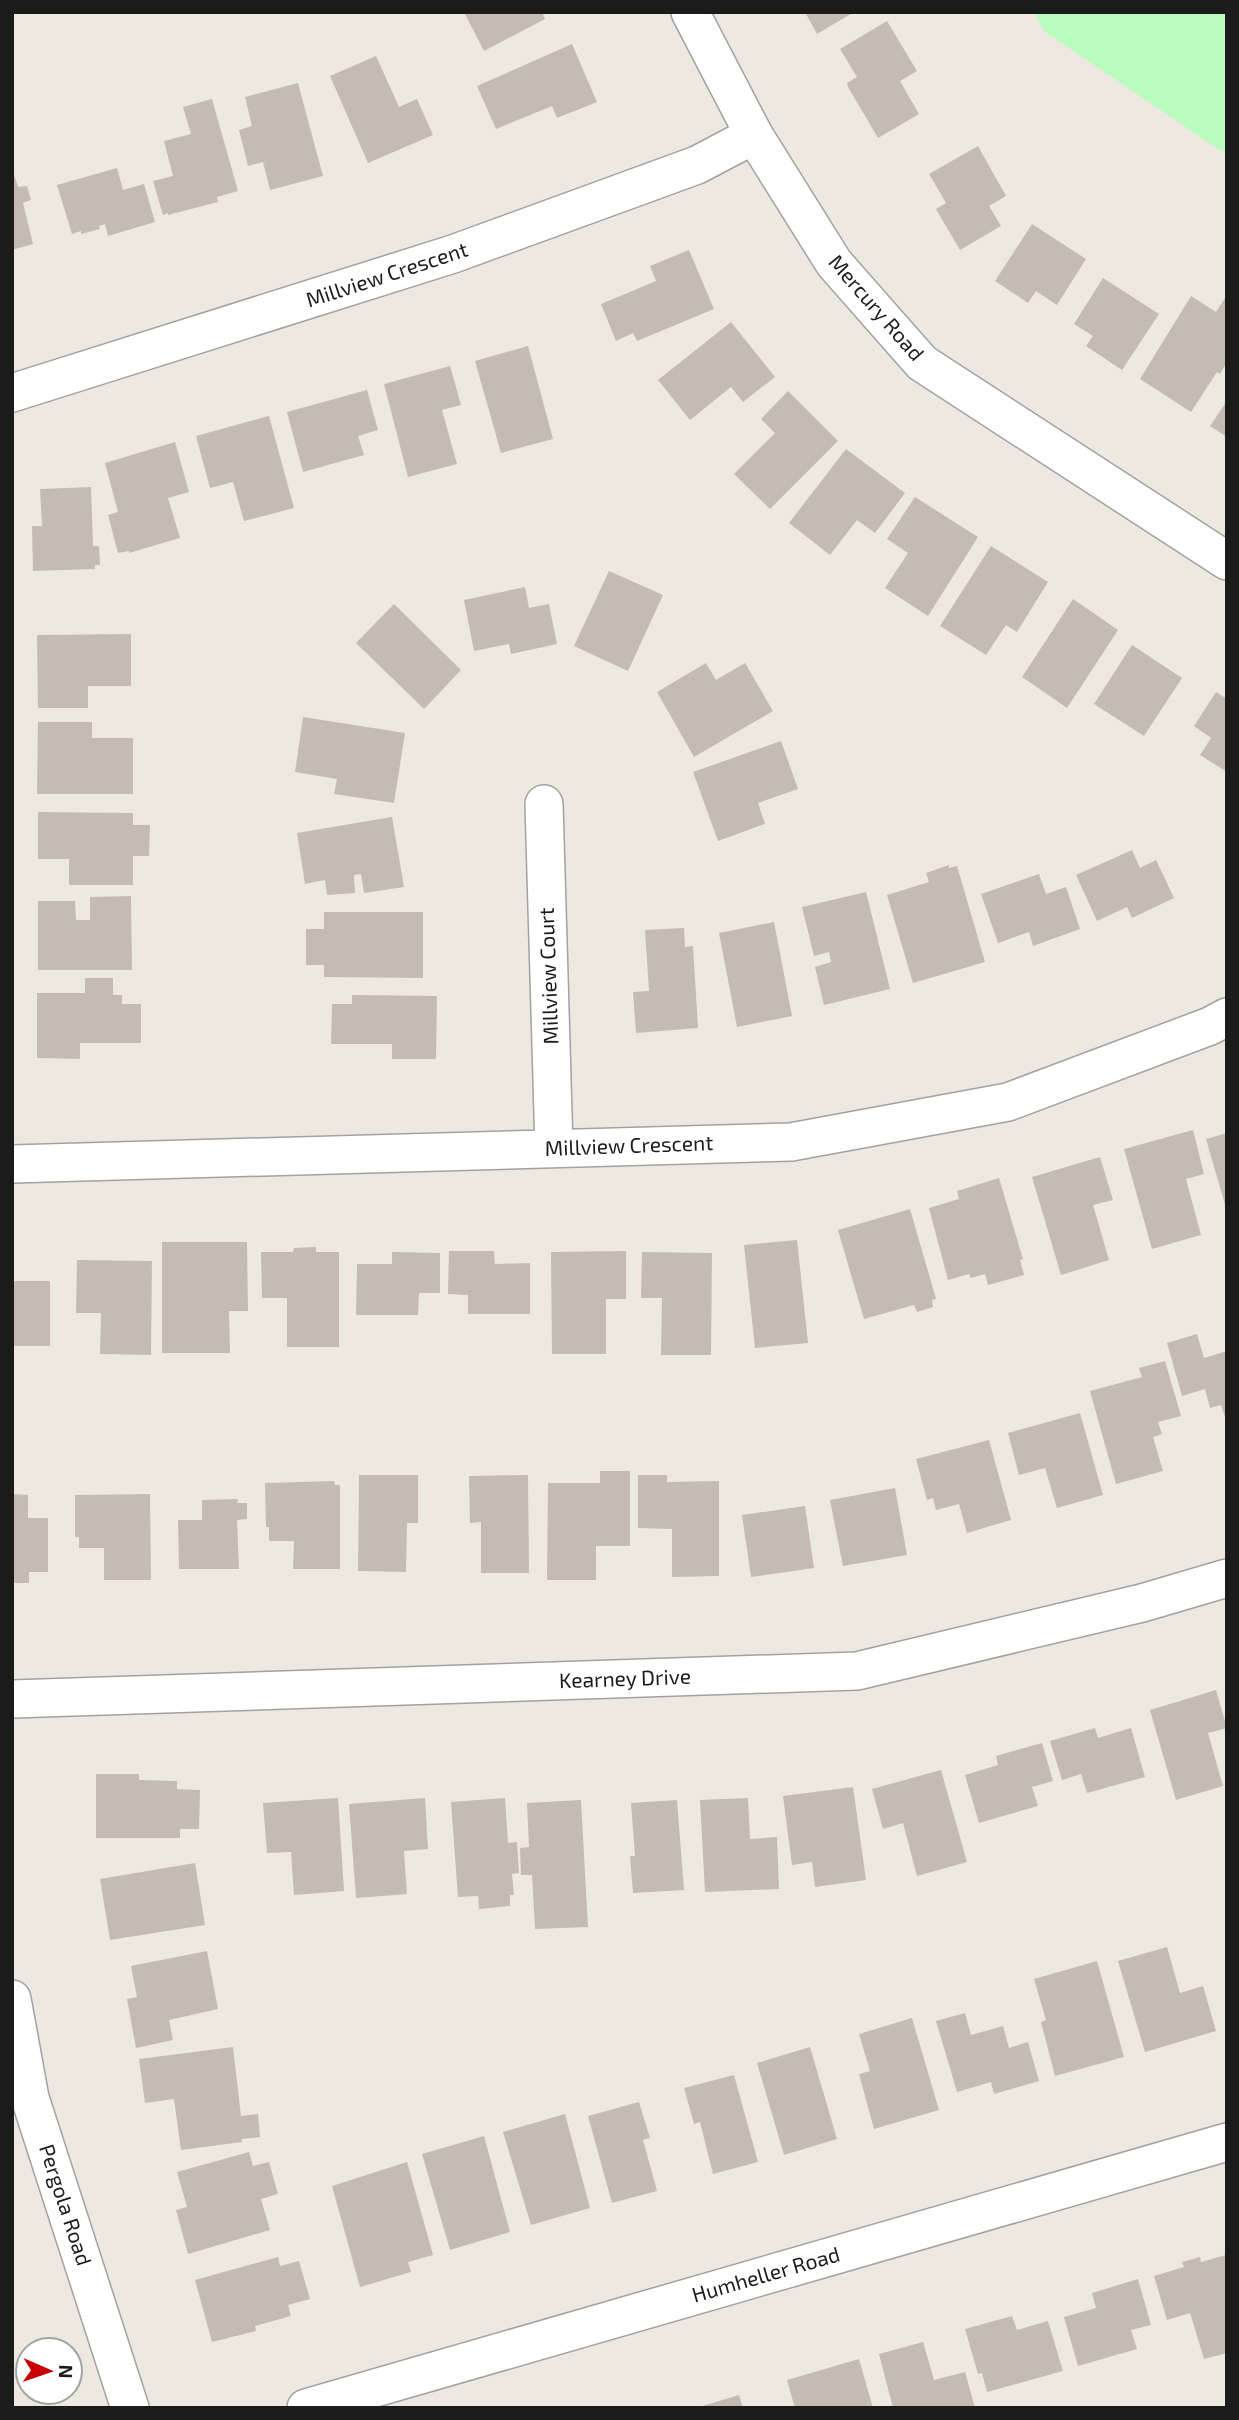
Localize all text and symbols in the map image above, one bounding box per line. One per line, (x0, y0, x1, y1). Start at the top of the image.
street label: Millview Crescent (303, 236, 471, 311)
street label: Mercury Road (824, 249, 930, 365)
street label: Millview Court (533, 907, 562, 1045)
street label: Millview Crescent (544, 1129, 714, 1160)
street label: Kearney Drive (559, 1663, 691, 1692)
street label: Pergola Road (35, 2141, 98, 2268)
street label: Humheller Road (689, 2241, 842, 2307)
north arrow (14, 2336, 84, 2406)
text: N (55, 2364, 78, 2379)

